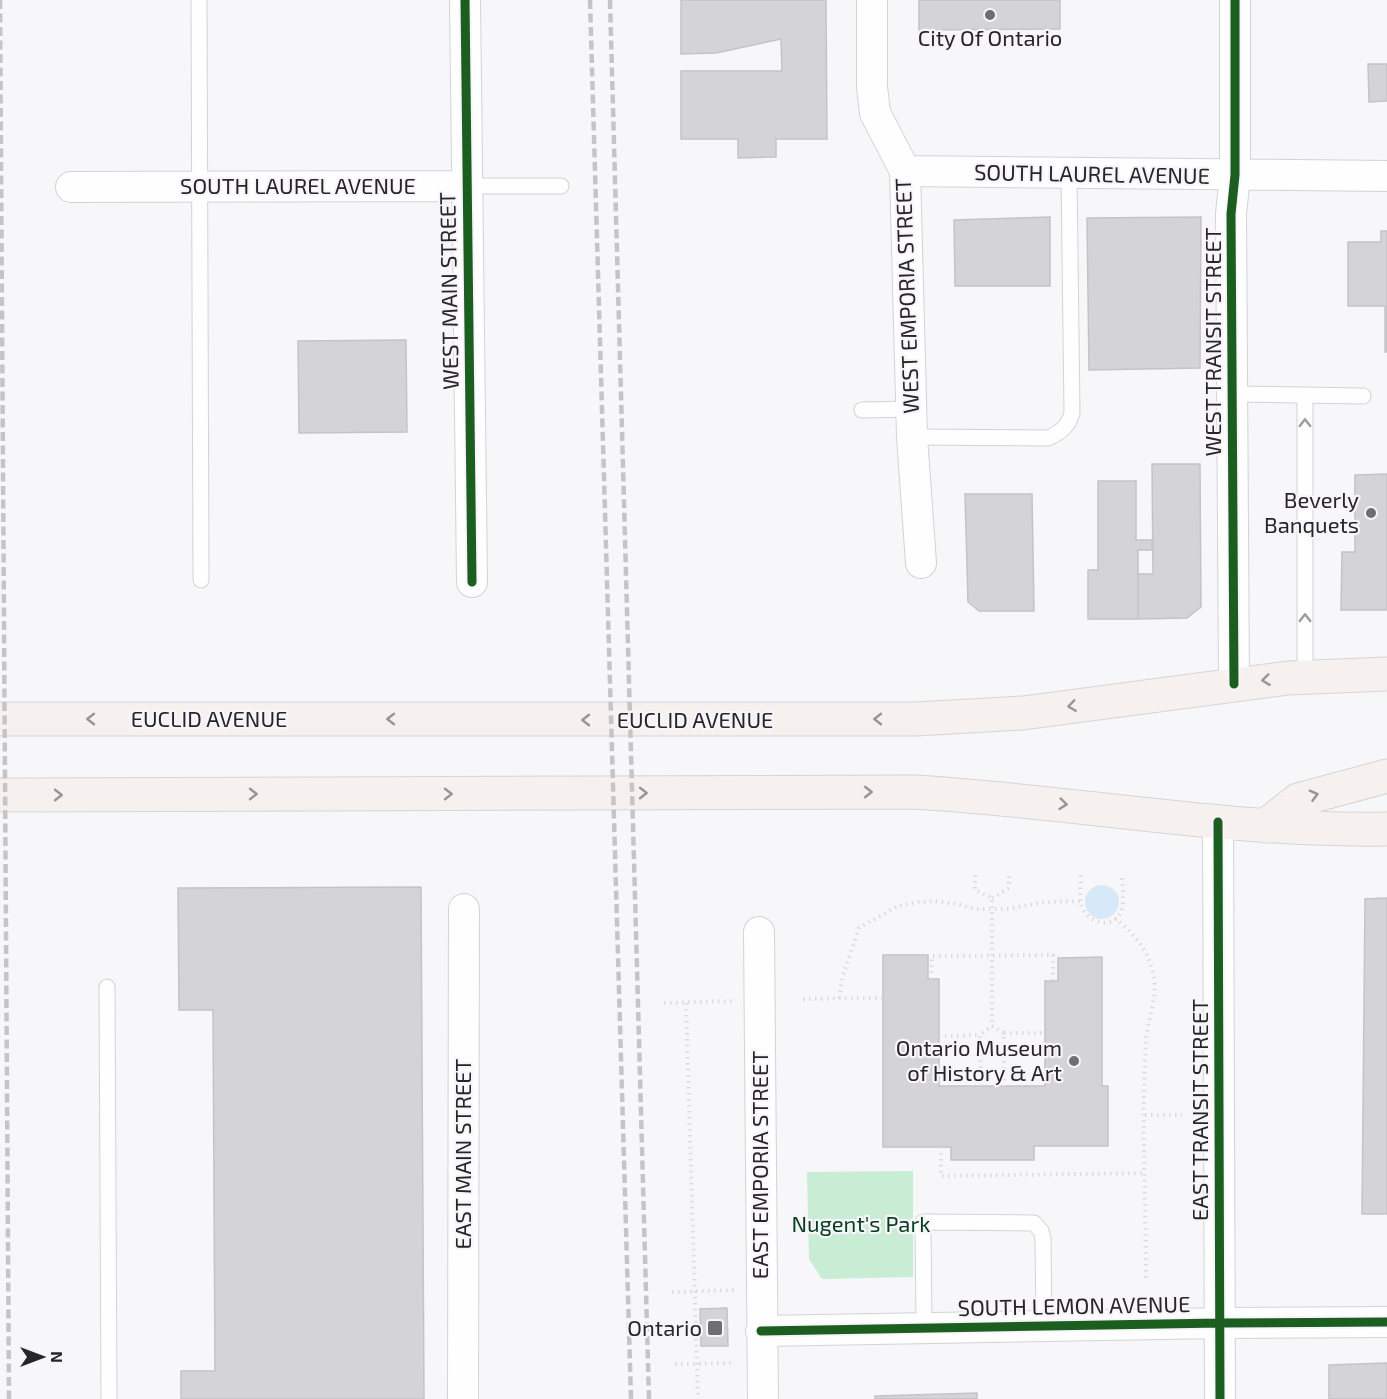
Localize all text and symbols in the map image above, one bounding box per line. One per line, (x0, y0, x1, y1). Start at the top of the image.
marker: City Of Ontario (983, 8, 997, 22)
place label: City Of Ontario (918, 24, 1062, 50)
street label: SOUTH LAUREL AVENUE (974, 158, 1210, 188)
street label: SOUTH LAUREL AVENUE (180, 172, 416, 198)
street label: WEST EMPORIA STREET (889, 178, 923, 414)
street label: WEST MAIN STREET (433, 192, 463, 390)
street label: WEST TRANSIT STREET (1199, 227, 1225, 457)
one-way arrow (1299, 419, 1311, 428)
place label: Beverly Banquets (1264, 486, 1359, 537)
marker: Beverly Banquets (1364, 506, 1378, 520)
one-way arrow (1299, 614, 1311, 623)
one-way arrow (1261, 674, 1270, 686)
one-way arrow (1068, 700, 1077, 712)
street label: EUCLID AVENUE (131, 705, 287, 731)
street label: EUCLID AVENUE (617, 706, 773, 732)
one-way arrow (86, 713, 95, 725)
one-way arrow (386, 713, 395, 725)
one-way arrow (874, 713, 883, 725)
one-way arrow (581, 714, 590, 726)
one-way arrow (864, 786, 873, 798)
one-way arrow (639, 787, 648, 799)
one-way arrow (249, 788, 258, 800)
one-way arrow (444, 788, 453, 800)
one-way arrow (54, 789, 63, 801)
one-way arrow (1309, 790, 1319, 803)
one-way arrow (1058, 797, 1067, 810)
street label: EAST TRANSIT STREET (1186, 999, 1212, 1221)
place label: Ontario Museum of History & Art (896, 1034, 1062, 1085)
street label: EAST EMPORIA STREET (746, 1051, 772, 1279)
marker: Ontario Museum of History & Art (1067, 1054, 1081, 1068)
street label: EAST MAIN STREET (449, 1058, 475, 1249)
park label: Nugent's Park (792, 1210, 930, 1236)
street label: SOUTH LEMON AVENUE (957, 1290, 1191, 1320)
place label: Ontario (627, 1314, 702, 1340)
marker: Ontario (706, 1319, 724, 1337)
north arrow (12, 1327, 72, 1387)
text: N (48, 1351, 67, 1363)

